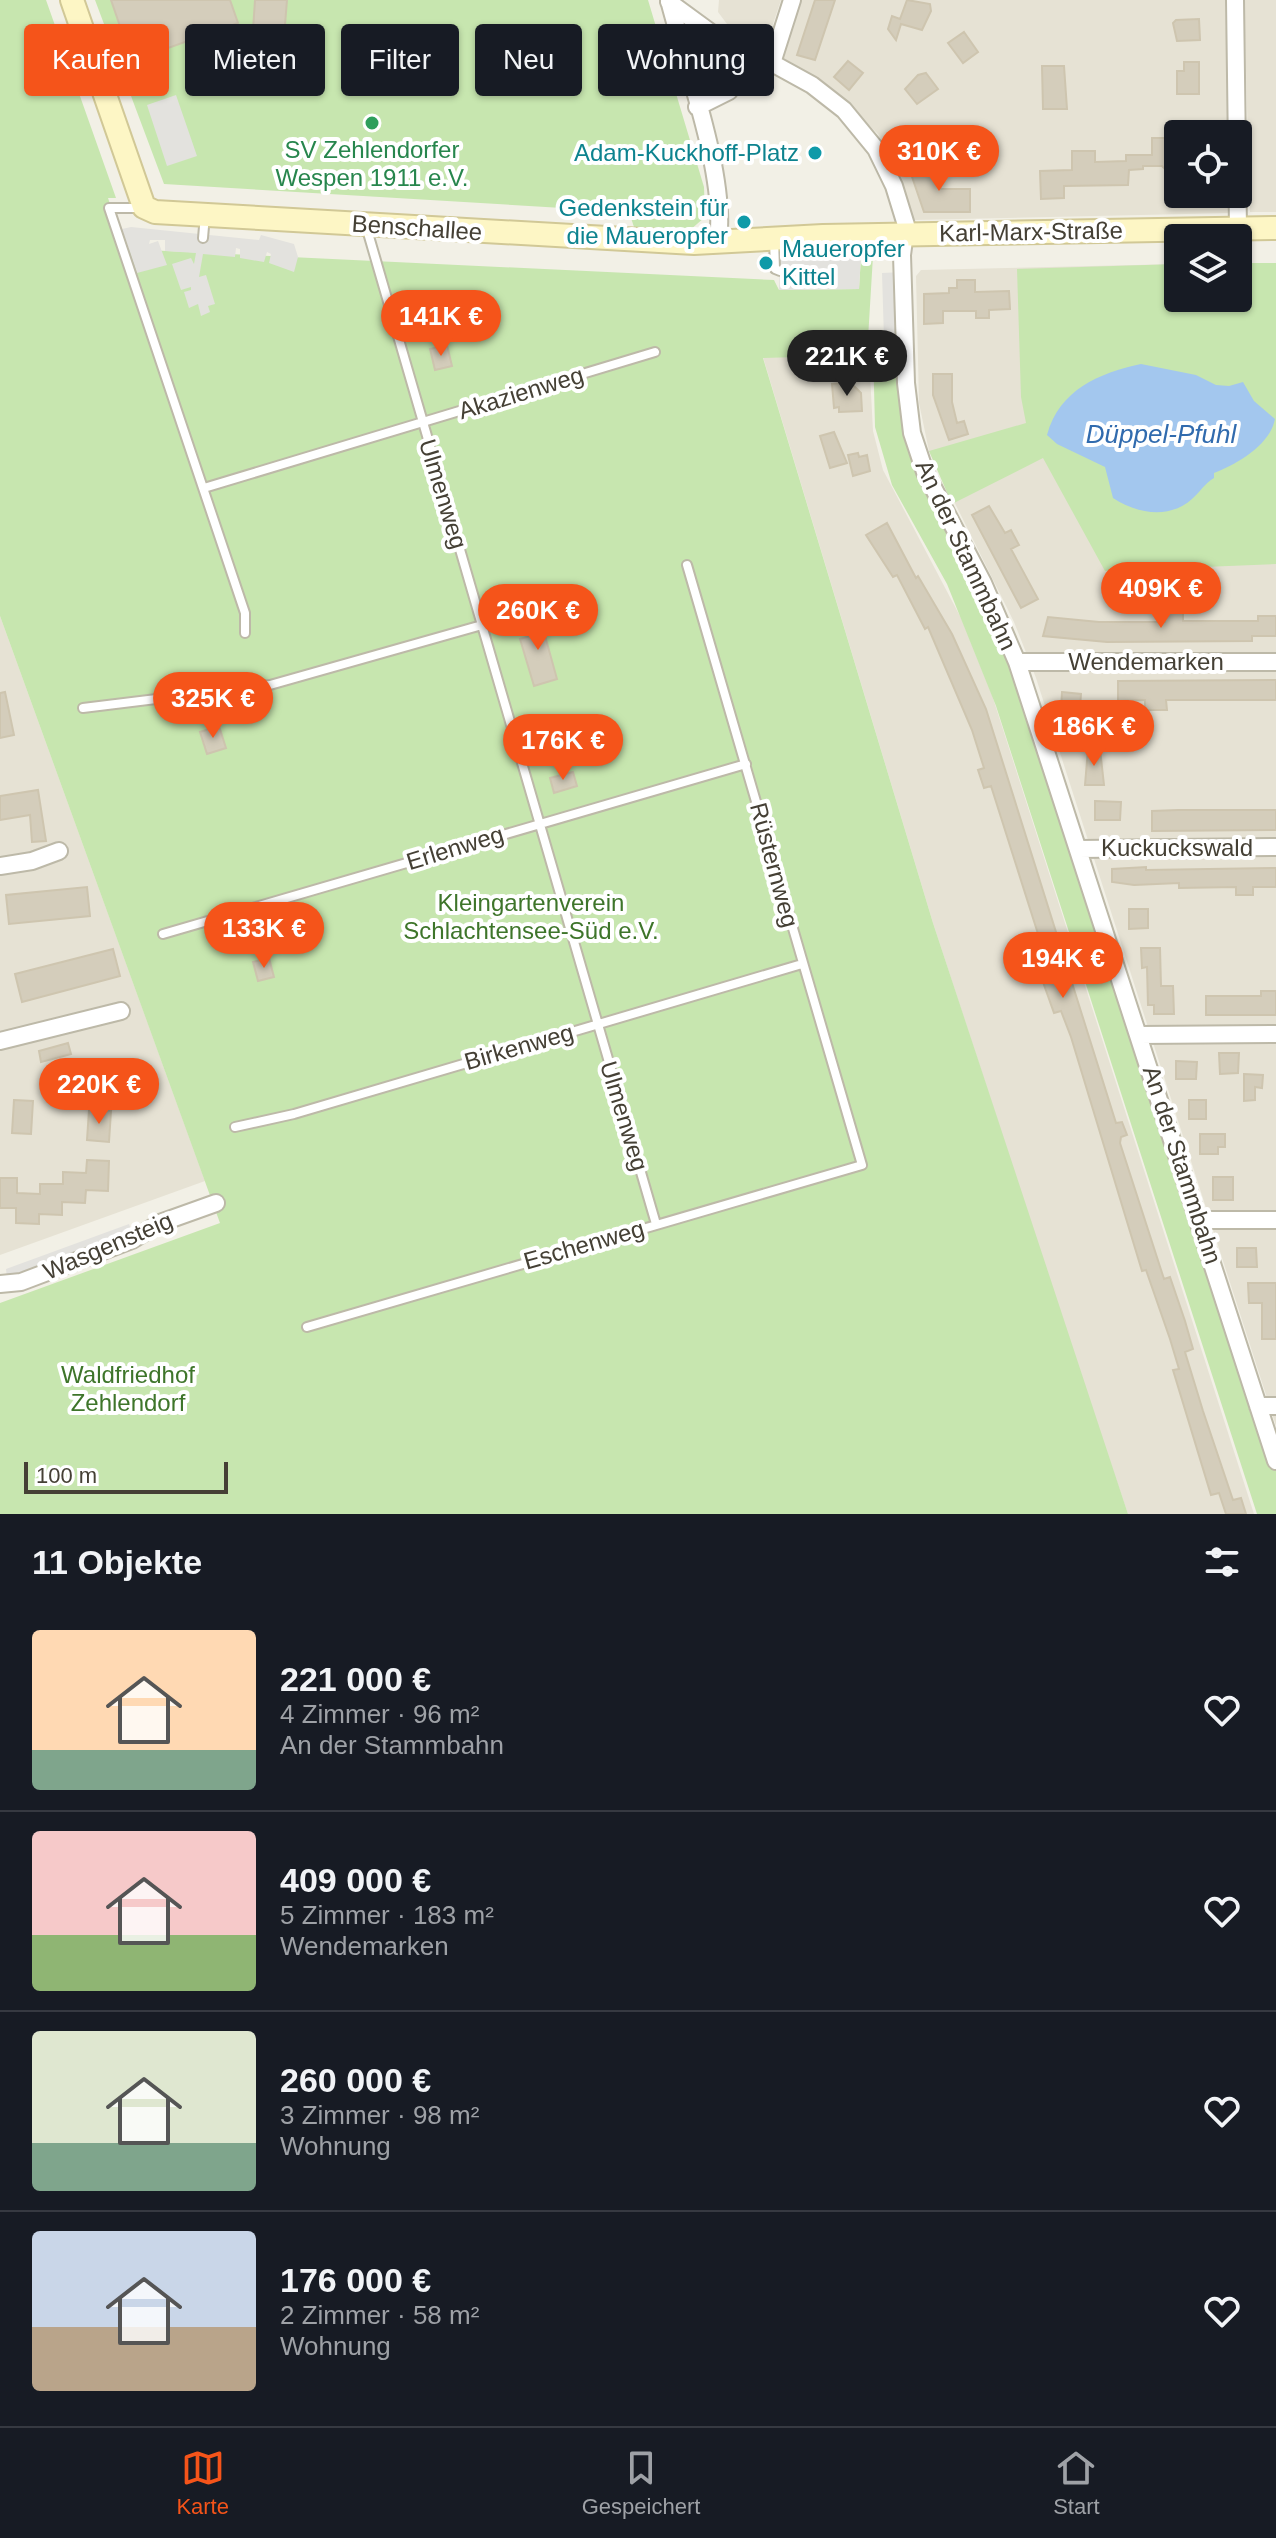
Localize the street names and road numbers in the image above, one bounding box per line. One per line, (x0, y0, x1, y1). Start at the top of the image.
street label: Benschallee (351, 209, 483, 246)
street label: Karl-Marx-Straße (939, 216, 1123, 247)
street label: Akazienweg (455, 361, 587, 424)
street label: Ulmenweg (414, 436, 473, 552)
street label: An der Stammbahn (911, 455, 1022, 654)
street label: Wendemarken (1068, 648, 1224, 675)
street label: Rüsternweg (745, 800, 804, 930)
street label: Erlenweg (403, 820, 507, 875)
street label: Kuckuckswald (1101, 834, 1253, 861)
street label: Birkenweg (461, 1018, 576, 1075)
street label: Ulmenweg (595, 1058, 654, 1174)
street label: An der Stammbahn (1138, 1062, 1227, 1267)
street label: Wasgensteig (39, 1206, 177, 1285)
street label: Eschenweg (521, 1214, 647, 1275)

